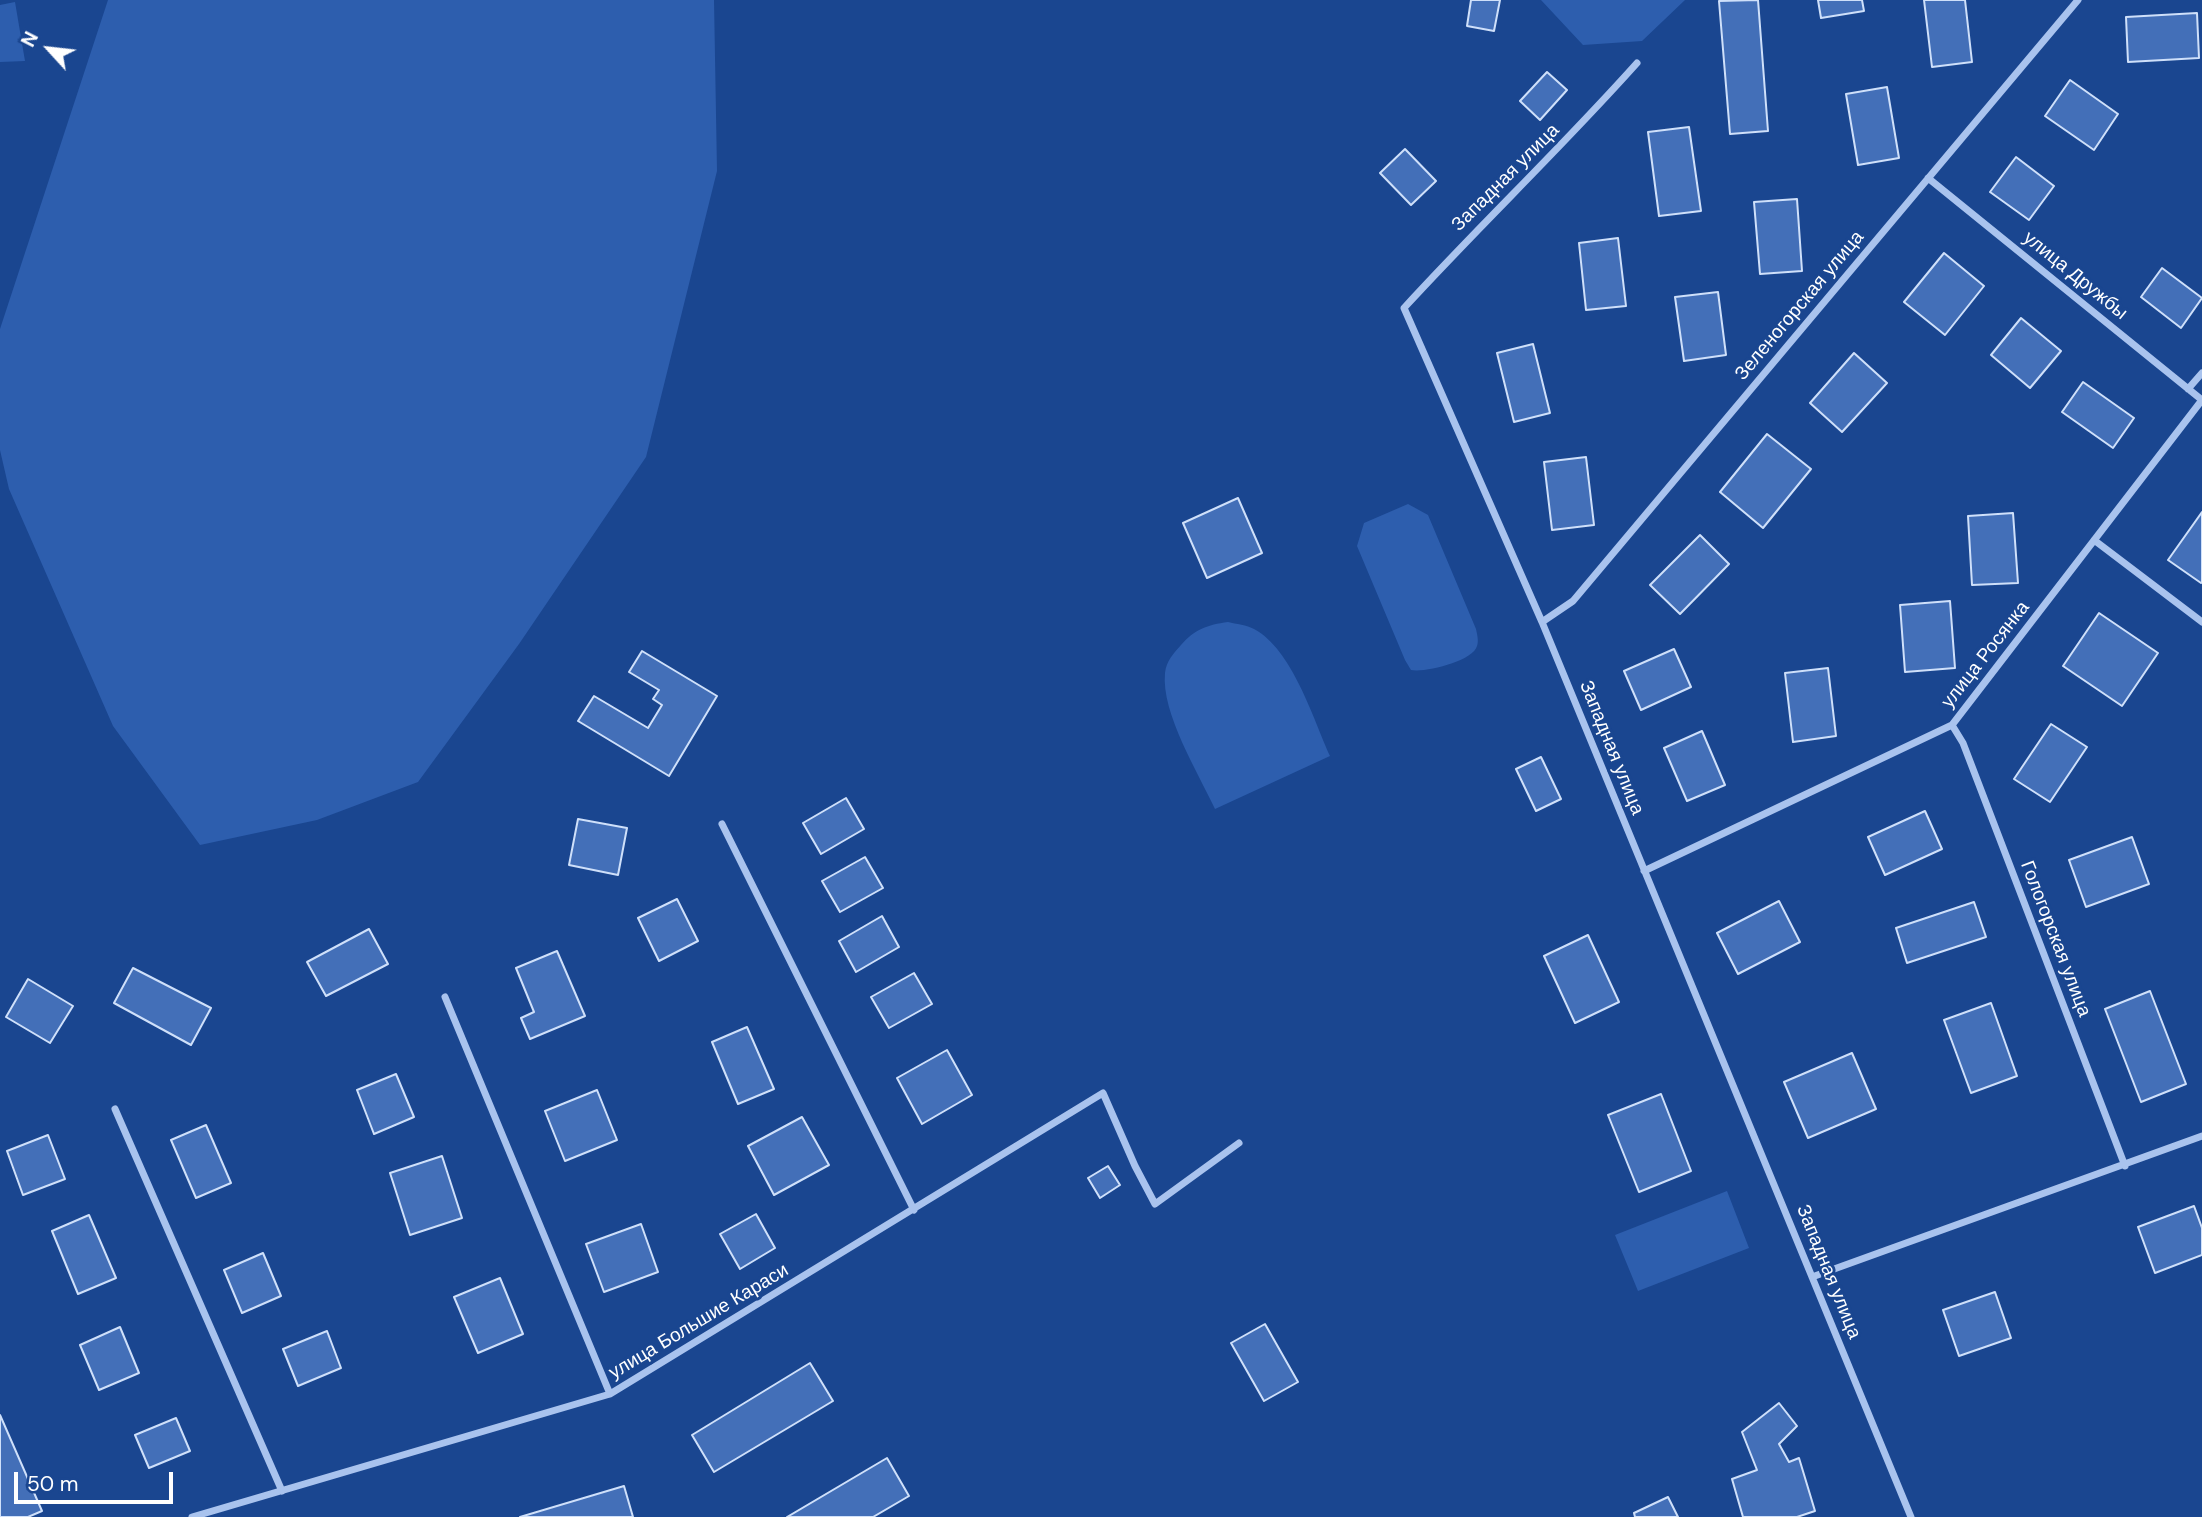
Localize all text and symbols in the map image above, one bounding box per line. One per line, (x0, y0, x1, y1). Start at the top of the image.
north arrow (14, 14, 84, 84)
text: N (16, 27, 44, 51)
street label: Западная улица (1448, 120, 1564, 236)
street label: Зеленогорская улица (1731, 227, 1869, 385)
street label: улица Дружбы (2018, 227, 2132, 325)
street label: улица Росянка (1937, 597, 2035, 713)
street label: Западная улица (1574, 678, 1648, 818)
street label: Гологорская улица (2015, 858, 2095, 1020)
street label: Западная улица (1791, 1202, 1865, 1342)
street label: улица Большие Караси (605, 1259, 793, 1385)
scale bar (18, 1458, 177, 1502)
text: 50 m (27, 1470, 78, 1498)

